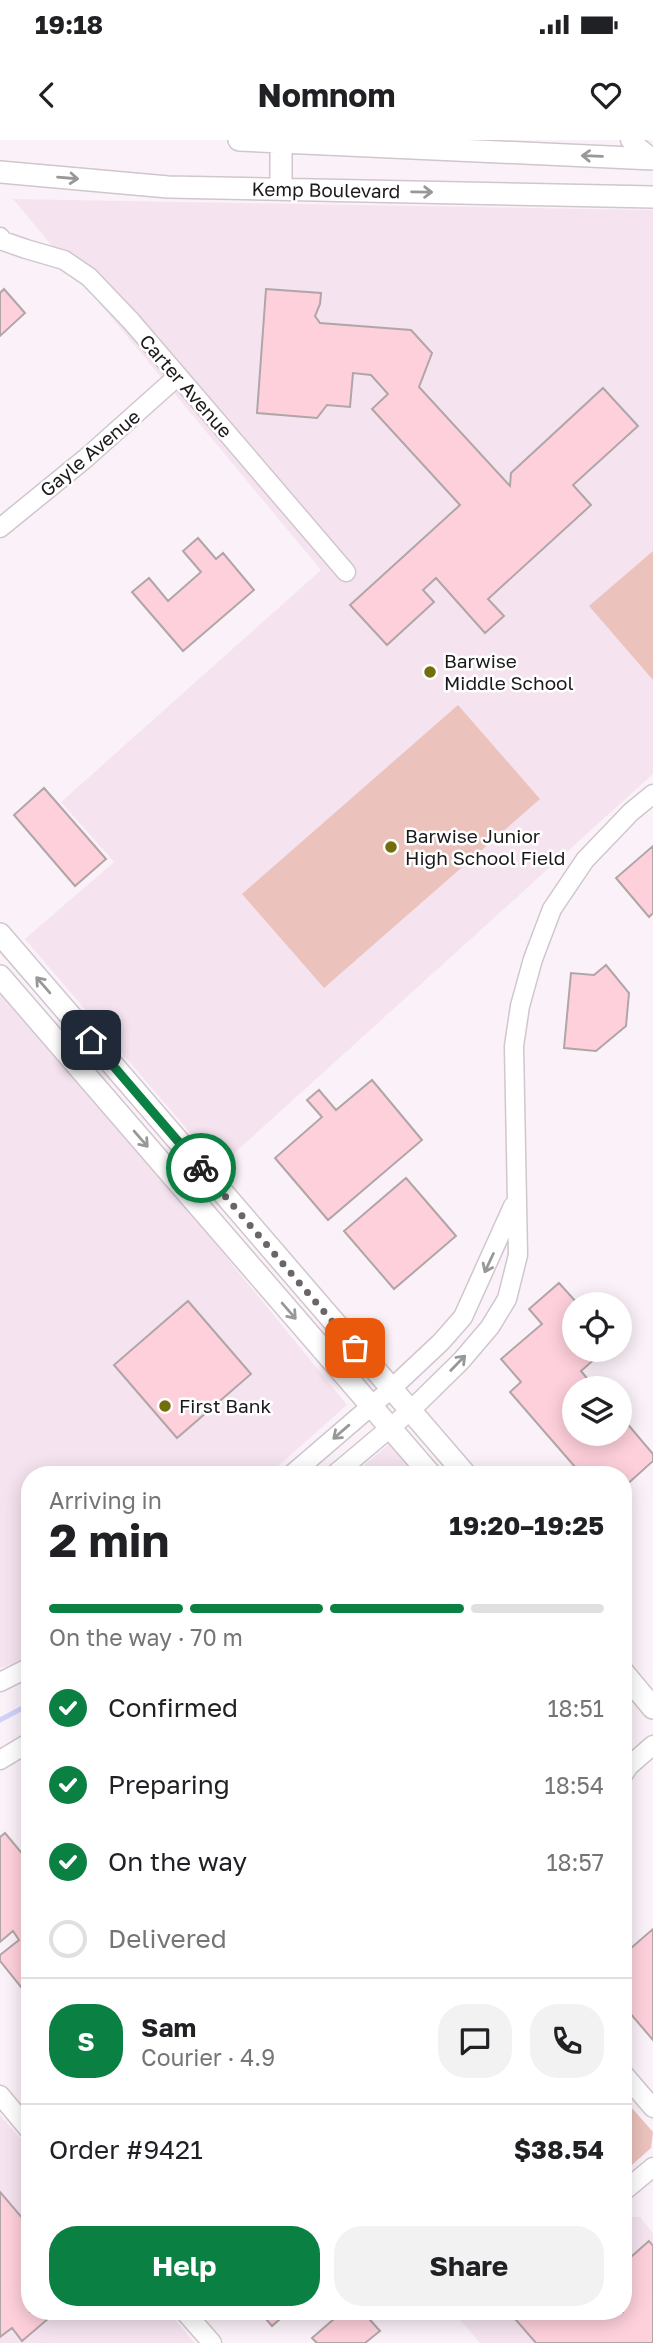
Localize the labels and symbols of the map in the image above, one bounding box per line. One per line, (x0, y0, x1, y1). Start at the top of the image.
one-way arrow (581, 150, 604, 163)
one-way arrow (56, 172, 79, 185)
street label: Kemp Boulevard (251, 177, 401, 202)
one-way arrow (411, 185, 434, 199)
street label: Carter Avenue (135, 329, 237, 442)
street label: Gayle Avenue (35, 404, 144, 501)
place label: Barwise Middle School (444, 649, 574, 694)
marker: Barwise Middle School (422, 664, 438, 680)
place label: Barwise Junior High School Field (405, 824, 565, 869)
marker: Barwise Junior High School Field (383, 839, 399, 855)
one-way arrow (35, 976, 51, 994)
pin (61, 1010, 121, 1070)
one-way arrow (133, 1129, 149, 1147)
courier (166, 1133, 236, 1203)
one-way arrow (482, 1251, 495, 1273)
one-way arrow (281, 1302, 298, 1319)
pin (325, 1318, 385, 1378)
one-way arrow (450, 1355, 467, 1372)
place label: First Bank (179, 1394, 271, 1417)
marker: First Bank (157, 1398, 173, 1414)
one-way arrow (332, 1424, 350, 1440)

